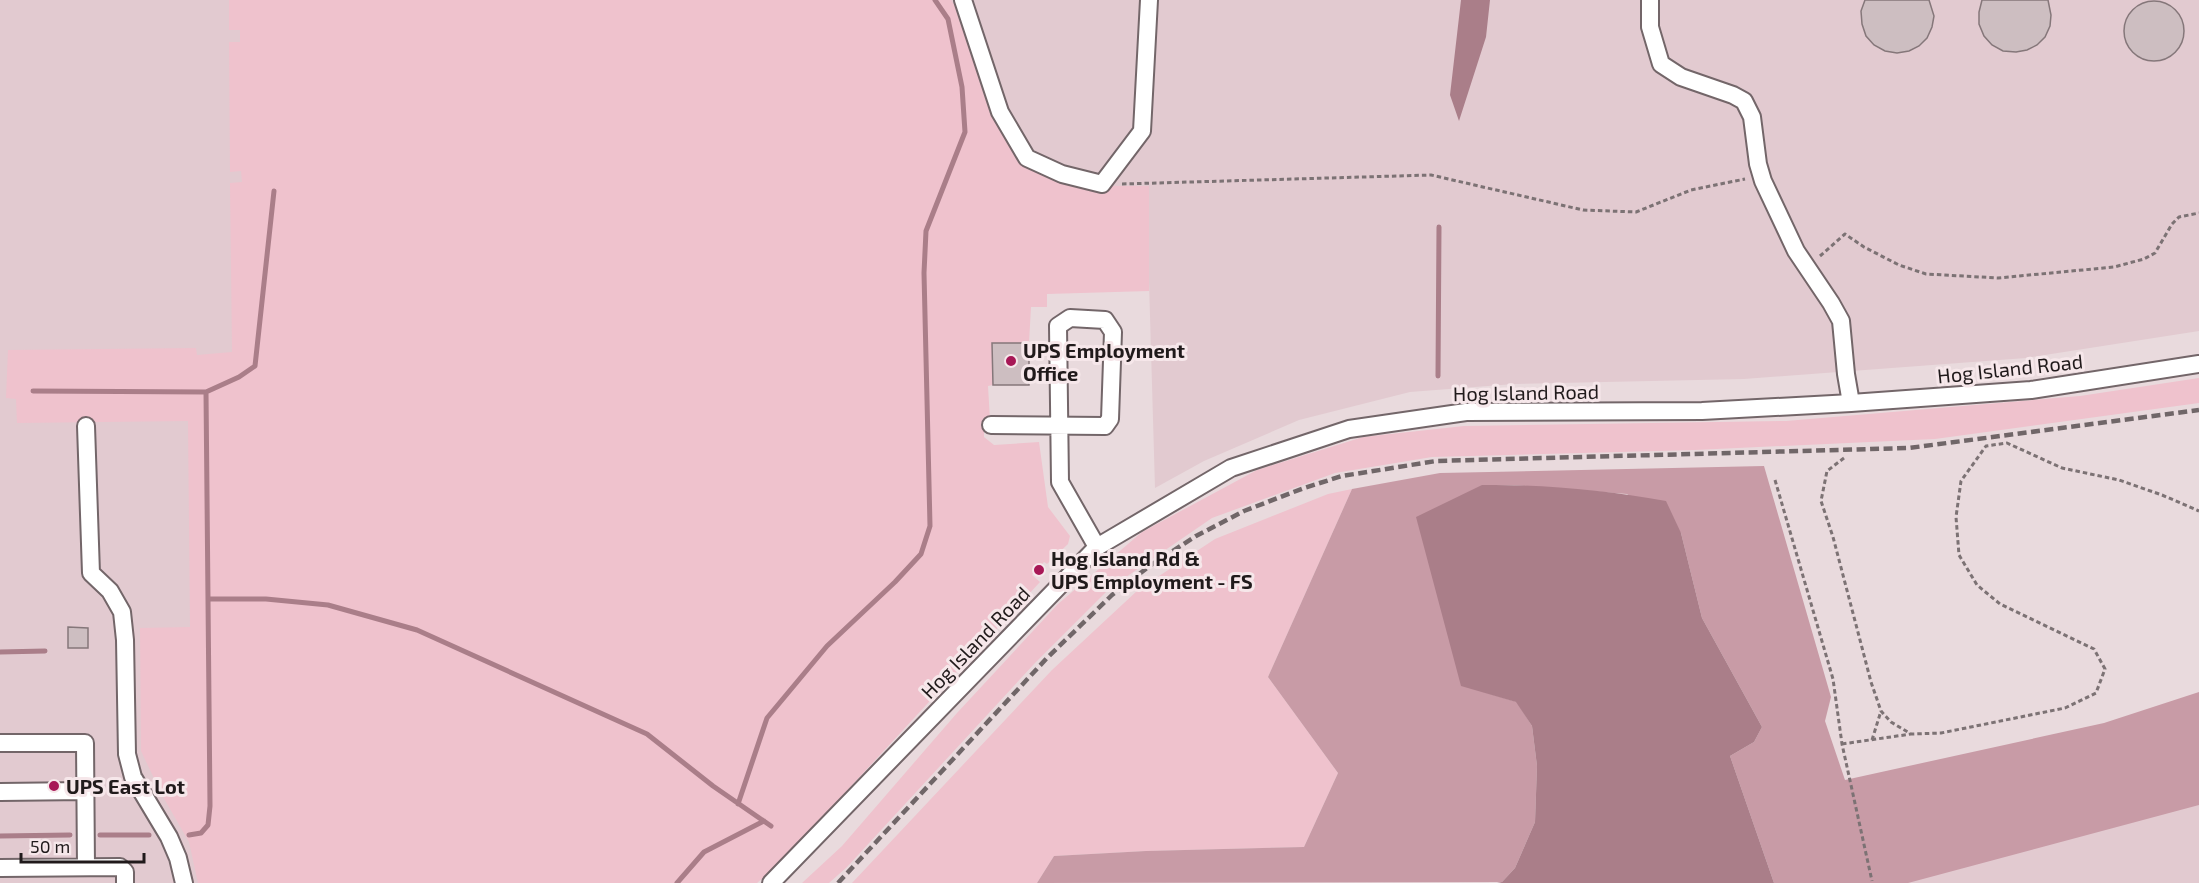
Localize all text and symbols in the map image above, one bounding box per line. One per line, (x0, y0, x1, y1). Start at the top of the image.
place label: UPS Employment Office (1023, 338, 1185, 385)
street label: Hog Island Road (1936, 348, 2084, 388)
marker: UPS Employment Office (1004, 354, 1018, 368)
street label: Hog Island Road (1453, 379, 1599, 405)
place label: Hog Island Rd & UPS Employment - FS (1051, 546, 1253, 594)
marker: Hog Island Rd & UPS Employment - FS (1032, 563, 1046, 577)
street label: Hog Island Road (916, 581, 1034, 703)
place label: UPS East Lot (66, 774, 185, 798)
marker: UPS East Lot (47, 779, 61, 793)
scale bar (21, 826, 144, 864)
text: 50 m (30, 835, 70, 857)

